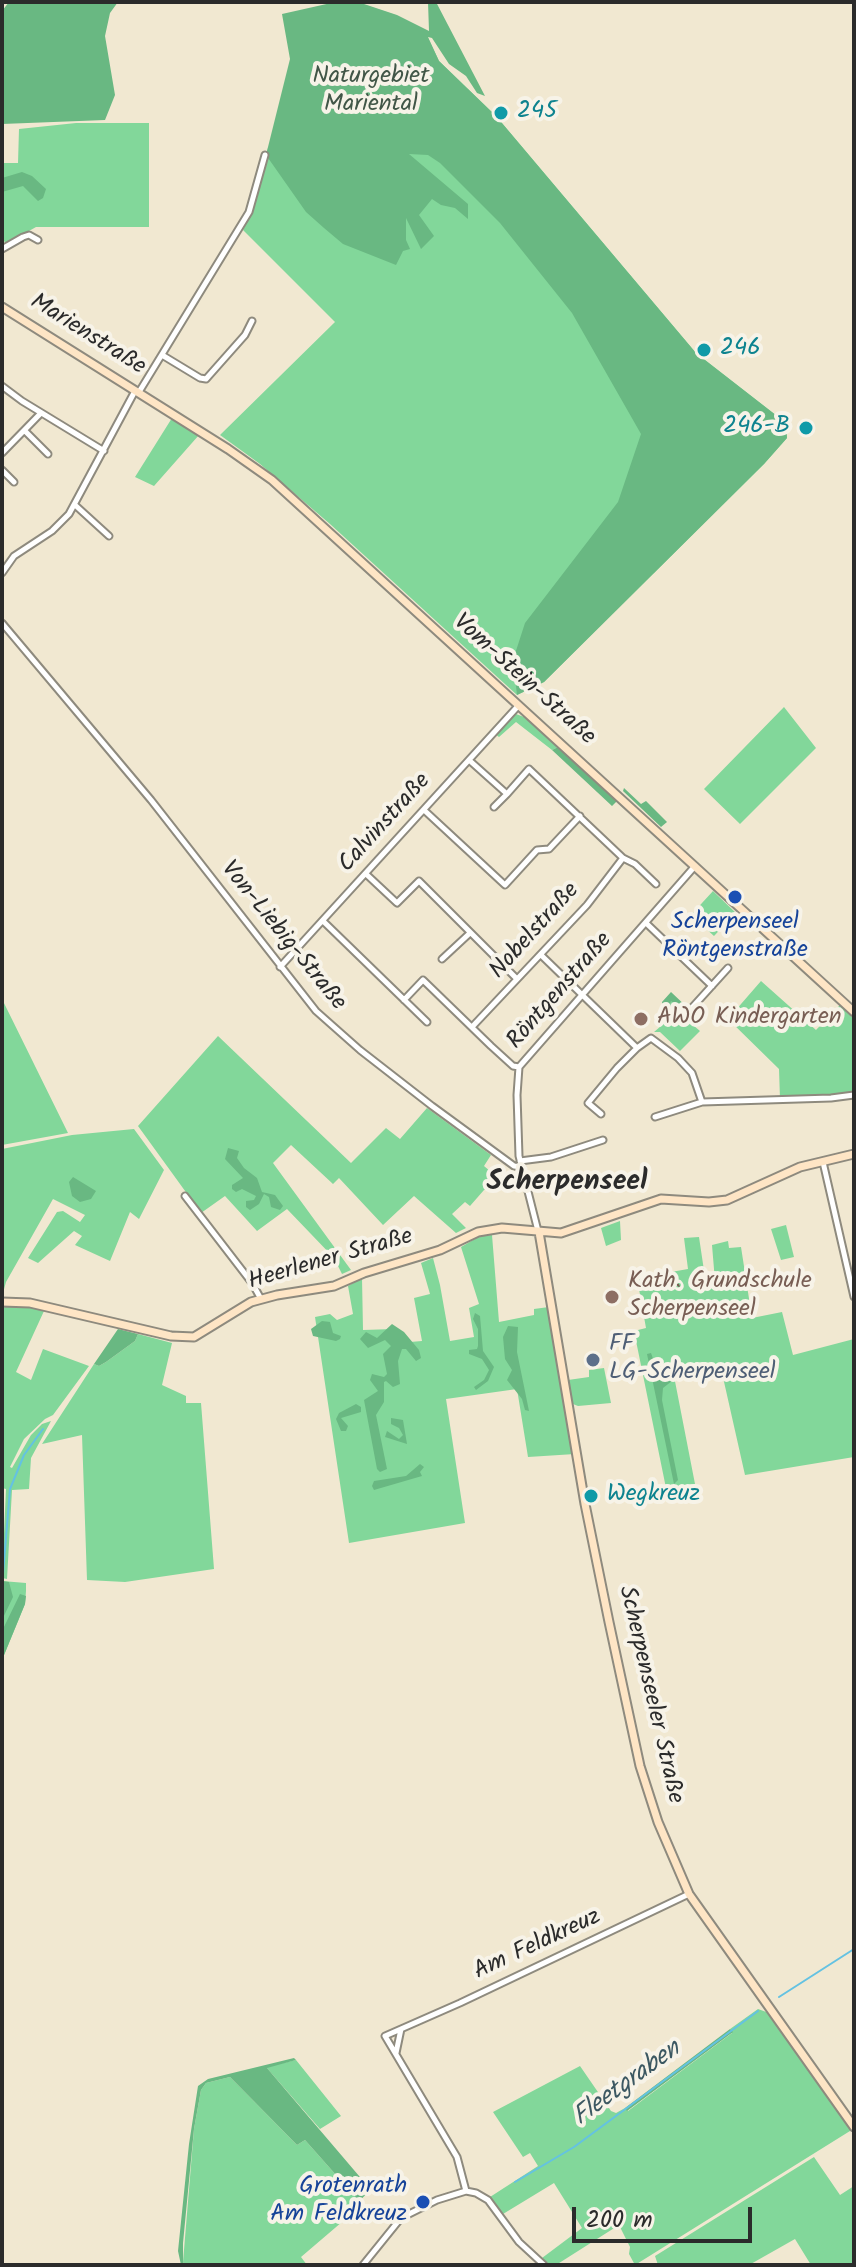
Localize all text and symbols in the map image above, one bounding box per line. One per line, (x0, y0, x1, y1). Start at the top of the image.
park label: Naturgebiet Mariental (313, 64, 429, 120)
place label: 245 (517, 99, 557, 127)
marker: 245 (492, 104, 510, 122)
street label: Marienstraße (24, 289, 150, 383)
place label: 246 (720, 336, 761, 364)
marker: 246 (695, 341, 713, 359)
place label: 246-B (723, 414, 790, 442)
marker: 246-B (797, 419, 815, 437)
street label: Vom-Stein-Straße (446, 609, 600, 753)
street label: Calvinstraße (334, 768, 438, 880)
street label: Von-Liebig-Straße (213, 856, 351, 1018)
street label: Nobelstraße (485, 878, 587, 986)
marker: Scherpenseel Röntgenstraße (726, 888, 744, 906)
place label: Scherpenseel Röntgenstraße (662, 910, 808, 966)
street label: Röntgenstraße (502, 928, 620, 1056)
place label: AWO Kindergarten (657, 1005, 842, 1033)
marker: AWO Kindergarten (632, 1010, 650, 1028)
district label: Scherpenseel (487, 1167, 647, 1201)
street label: Heerlener Straße (246, 1224, 416, 1298)
place label: Kath. Grundschule Scherpenseel (628, 1269, 812, 1325)
marker: Kath. Grundschule Scherpenseel (603, 1288, 621, 1306)
place label: FF LG-Scherpenseel (609, 1332, 776, 1388)
marker: FF LG-Scherpenseel (584, 1351, 602, 1369)
place label: Wegkreuz (607, 1482, 700, 1510)
marker: Wegkreuz (582, 1487, 600, 1505)
street label: Scherpenseeler Straße (610, 1583, 688, 1807)
street label: Am Feldkreuz (470, 1904, 606, 1988)
water label: Fleetgraben (568, 2035, 688, 2135)
place label: Grotenrath Am Feldkreuz (270, 2174, 407, 2230)
scale bar (576, 2191, 756, 2241)
marker: Grotenrath Am Feldkreuz (414, 2193, 432, 2211)
text: 200 m (586, 2201, 653, 2240)

